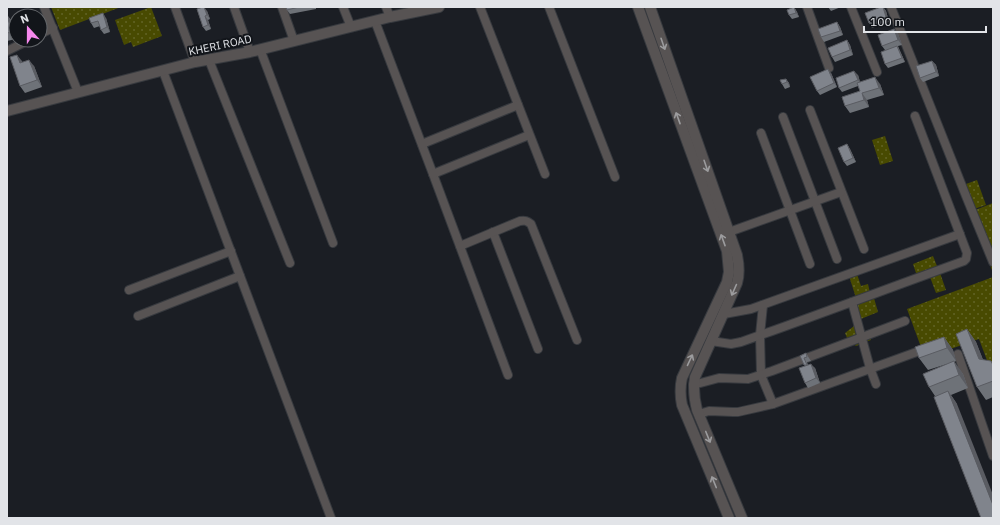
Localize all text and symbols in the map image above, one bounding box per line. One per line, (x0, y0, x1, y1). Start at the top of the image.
north arrow (8, 8, 48, 48)
scale bar (864, 8, 986, 34)
text: N (18, 11, 31, 27)
text: 100 m (870, 14, 905, 29)
street label: KHERI ROAD (187, 31, 253, 59)
one-way arrow (660, 37, 667, 50)
one-way arrow (673, 112, 681, 124)
one-way arrow (703, 160, 710, 173)
one-way arrow (718, 234, 726, 246)
one-way arrow (730, 284, 737, 296)
one-way arrow (687, 355, 694, 367)
one-way arrow (705, 430, 712, 442)
one-way arrow (709, 476, 717, 488)

